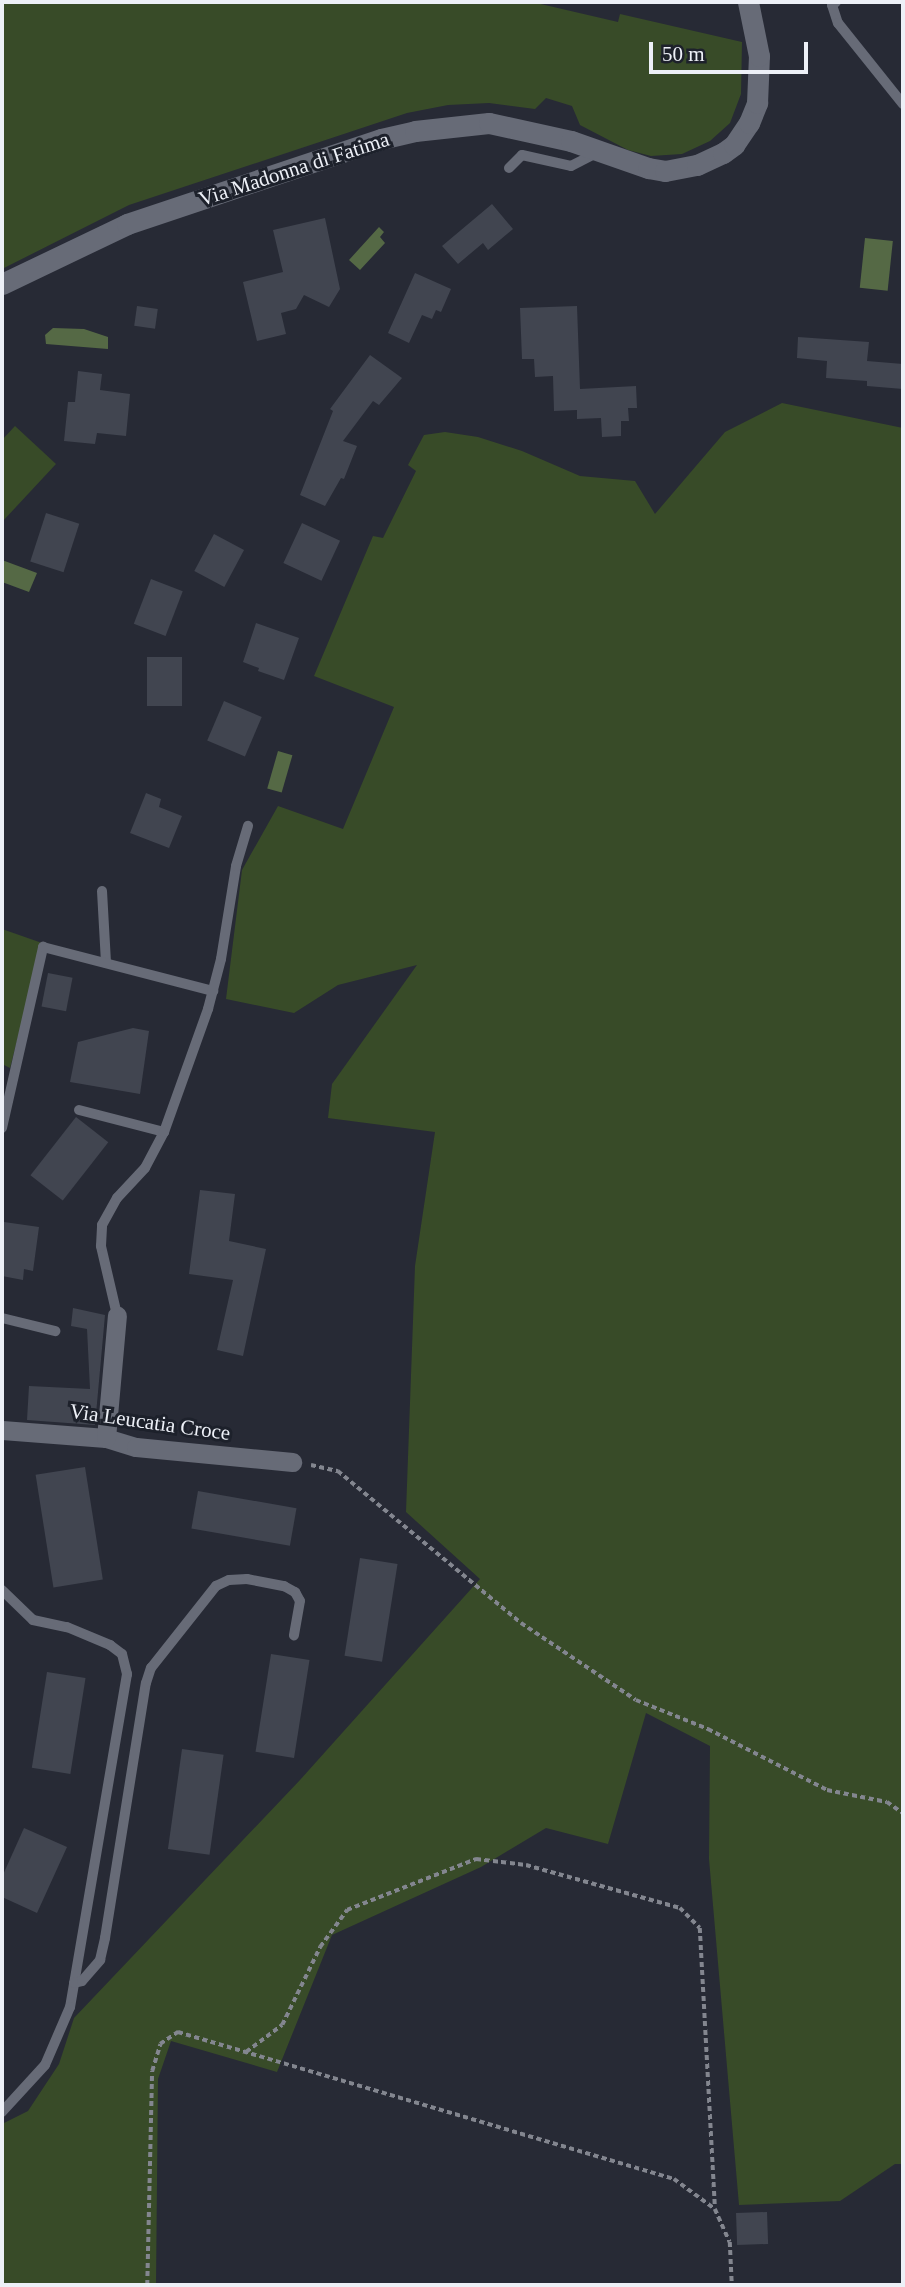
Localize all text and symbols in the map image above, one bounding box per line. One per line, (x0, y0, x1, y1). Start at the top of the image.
scale bar (653, 28, 812, 72)
text: 50 m (662, 42, 705, 66)
street label: Via Madonna di Fatima (196, 126, 392, 212)
street label: Via Leucatia Croce (68, 1398, 232, 1446)

